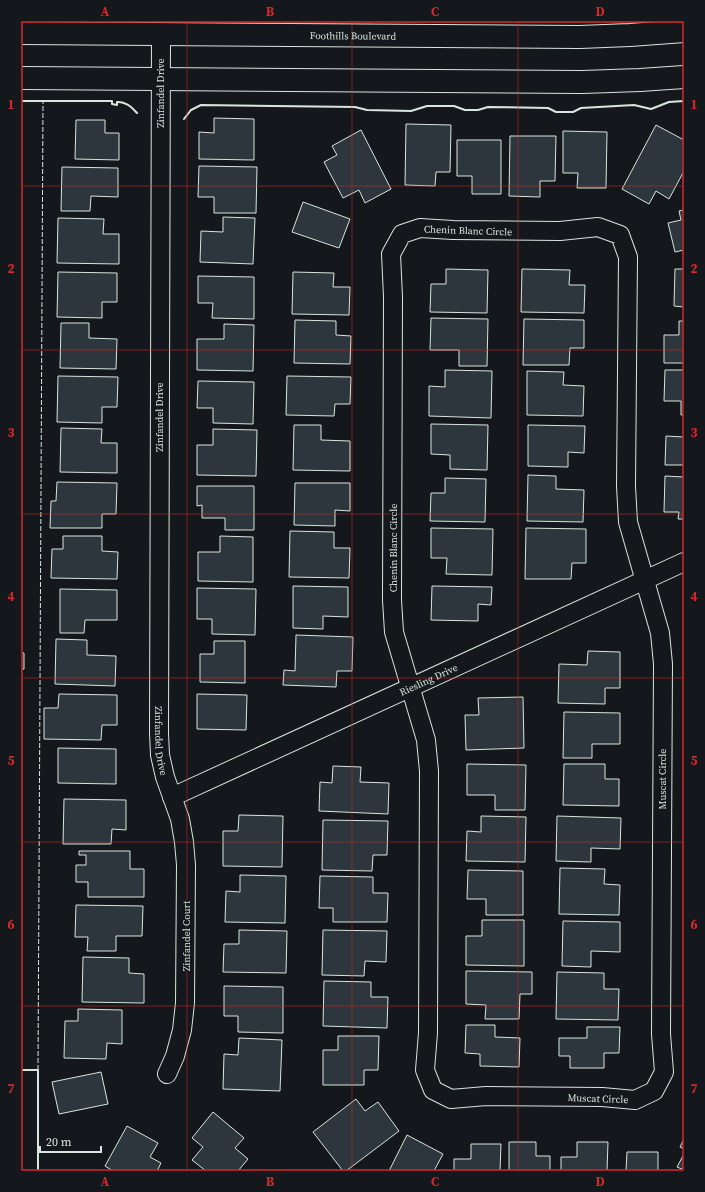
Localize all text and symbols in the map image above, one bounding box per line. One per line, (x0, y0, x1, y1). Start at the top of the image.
text: A (101, 3, 110, 20)
text: B (266, 3, 275, 20)
text: C (431, 3, 439, 20)
text: D (595, 3, 605, 20)
street label: Foothills Boulevard (310, 29, 397, 43)
street label: Zinfandel Drive (154, 58, 167, 128)
text: 1 (7, 96, 15, 113)
text: 1 (690, 96, 698, 113)
street label: Chenin Blanc Circle (424, 222, 512, 239)
text: 2 (7, 260, 15, 277)
text: 2 (690, 260, 698, 277)
street label: Zinfandel Drive (153, 382, 166, 452)
text: 3 (7, 424, 15, 441)
text: 3 (690, 424, 698, 441)
street label: Chenin Blanc Circle (387, 504, 400, 592)
text: 4 (7, 588, 15, 605)
text: 4 (690, 588, 698, 605)
street label: Riesling Drive (397, 661, 460, 699)
street label: Zinfandel Drive (152, 706, 170, 777)
street label: Muscat Circle (656, 749, 669, 809)
text: 5 (7, 752, 15, 769)
text: 5 (690, 752, 698, 769)
street label: Zinfandel Court (180, 900, 193, 971)
text: 6 (7, 916, 15, 933)
text: 6 (690, 916, 698, 933)
text: 7 (7, 1080, 15, 1097)
text: 7 (690, 1080, 698, 1097)
street label: Muscat Circle (567, 1091, 629, 1106)
scale bar (40, 1128, 101, 1154)
text: 20 m (46, 1134, 72, 1150)
text: A (101, 1173, 110, 1190)
text: B (266, 1173, 275, 1190)
text: C (431, 1173, 439, 1190)
text: D (595, 1173, 605, 1190)

